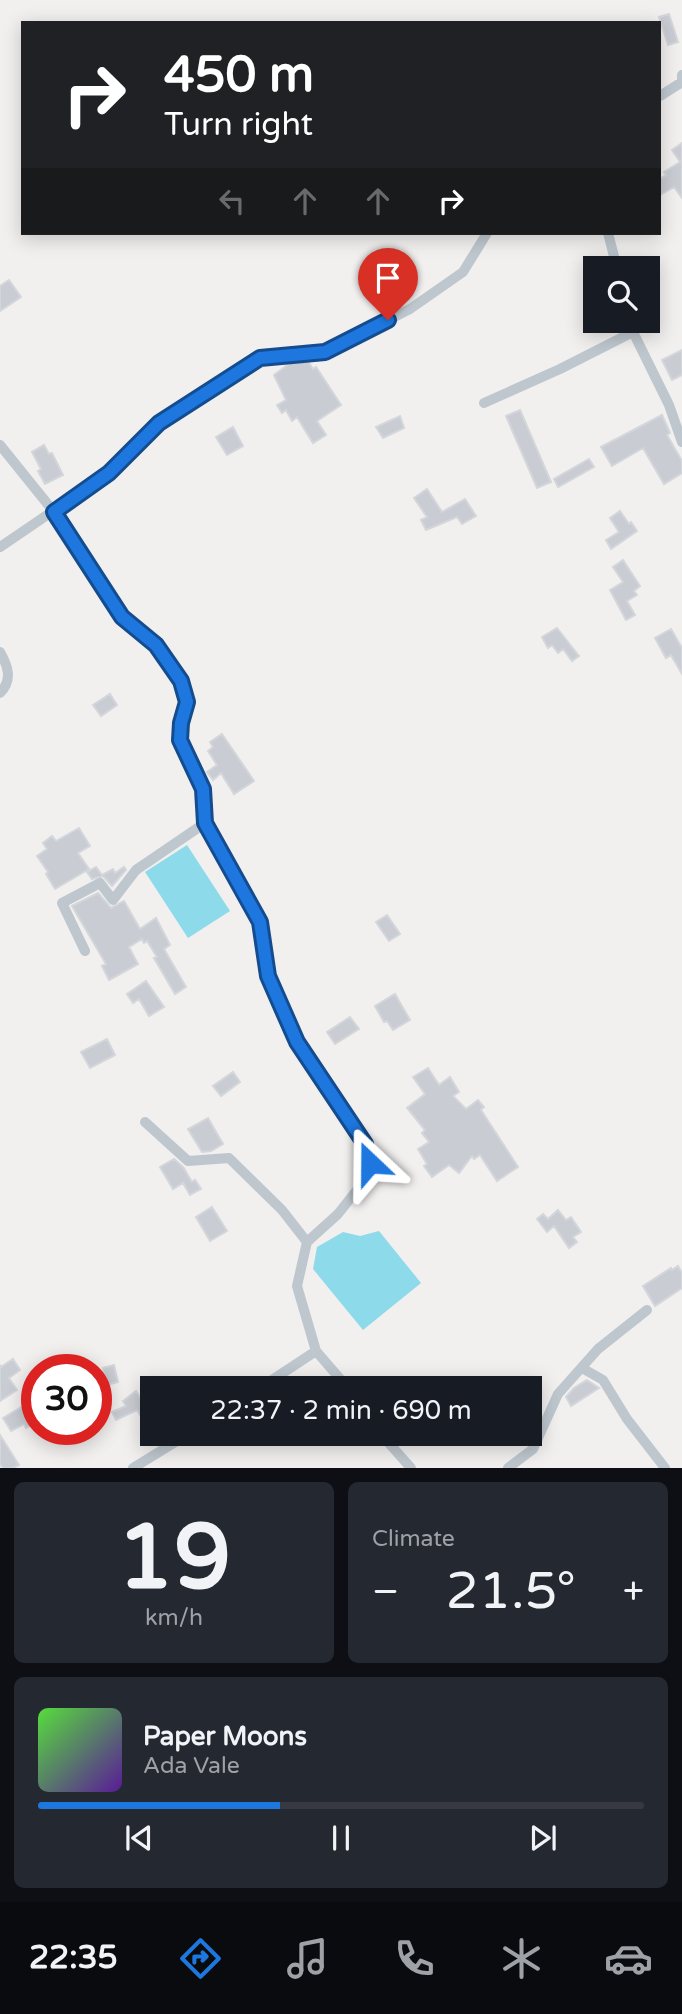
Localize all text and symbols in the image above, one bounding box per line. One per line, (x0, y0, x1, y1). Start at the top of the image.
text: 450 m (164, 46, 314, 105)
icon: right (49, 49, 140, 140)
text: Turn right (164, 106, 313, 144)
icon: left (213, 182, 251, 220)
icon: ahead (286, 182, 324, 220)
icon: ahead (359, 182, 397, 220)
icon: right (432, 182, 470, 220)
pin (358, 248, 418, 320)
map controls (583, 256, 660, 333)
button: search (583, 256, 660, 333)
icon: arrive (369, 259, 407, 297)
position arrow (333, 1126, 407, 1200)
speed limit sign: 30 (21, 1354, 112, 1445)
text: 22:37 · 2 min · 690 m (210, 1395, 472, 1426)
text: 19 (117, 1503, 231, 1613)
text: Climate (372, 1525, 455, 1553)
text: 21.5° (446, 1560, 576, 1623)
text: − (372, 1569, 399, 1615)
text: + (623, 1569, 644, 1615)
text: km/h (145, 1604, 203, 1632)
text: Paper Moons (143, 1721, 307, 1752)
text: Ada Vale (143, 1752, 240, 1780)
icon: previous (120, 1819, 158, 1857)
icon: pause (322, 1819, 360, 1857)
icon: next (524, 1819, 562, 1857)
icon: directions (176, 1934, 225, 1983)
icon: music (283, 1934, 332, 1983)
icon: phone (390, 1934, 439, 1983)
icon: climate (497, 1934, 546, 1983)
icon: car (604, 1934, 653, 1983)
text: 22:35 (29, 1939, 118, 1977)

